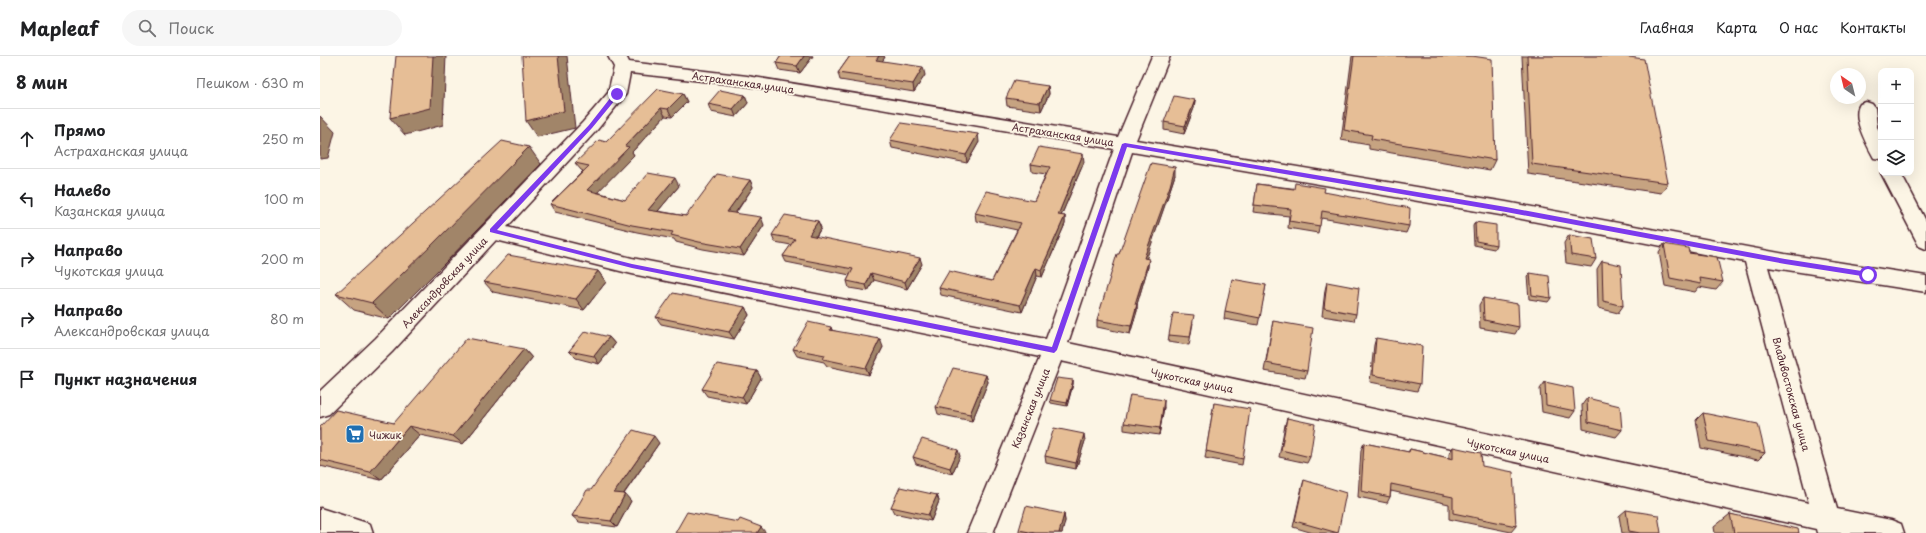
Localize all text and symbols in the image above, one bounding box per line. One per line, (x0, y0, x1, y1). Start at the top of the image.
search box (122, 10, 402, 46)
text: Mapleaf (20, 14, 98, 42)
text: Поиск (168, 16, 214, 39)
icon: search (136, 17, 158, 39)
text: Главная (1640, 17, 1694, 38)
text: Карта (1716, 17, 1757, 38)
text: О нас (1779, 17, 1818, 38)
text: Контакты (1840, 17, 1906, 38)
street label: Астраханская улица (691, 67, 796, 97)
north arrow (1830, 68, 1866, 104)
map controls (1878, 68, 1914, 176)
button: + (1878, 68, 1914, 104)
text: 8 мин (16, 69, 68, 95)
text: Пешком · 630 m (196, 73, 304, 92)
route end (608, 85, 626, 103)
button: − (1878, 104, 1914, 140)
text: Прямо (54, 118, 105, 141)
street label: Астраханская улица (1011, 119, 1116, 150)
icon: ahead (16, 128, 38, 150)
text: 250 m (262, 129, 304, 148)
button: layers (1878, 140, 1914, 176)
text: Астраханская улица (54, 141, 188, 160)
text: Налево (54, 178, 111, 201)
icon: left (16, 188, 38, 210)
text: 100 m (264, 189, 304, 208)
text: Казанская улица (54, 201, 165, 220)
street label: Александровская улица (398, 233, 491, 331)
text: Направо (54, 238, 123, 261)
icon: right (16, 248, 38, 270)
text: 200 m (261, 249, 304, 268)
text: Чукотская улица (54, 261, 164, 280)
route start (1859, 266, 1877, 284)
text: Направо (54, 298, 123, 321)
icon: right (16, 308, 38, 330)
text: 80 m (270, 309, 304, 328)
text: Александровская улица (54, 321, 209, 340)
street label: Владивостокская улица (1770, 335, 1815, 453)
street label: Чукотская улица (1149, 364, 1236, 396)
street label: Казанская улица (1007, 365, 1053, 450)
text: Пункт назначения (54, 367, 197, 390)
icon: arrive (16, 368, 38, 390)
supermarket icon: Чижик (344, 423, 366, 445)
place label: Чижик (369, 427, 401, 442)
street label: Чукотская улица (1465, 434, 1552, 466)

